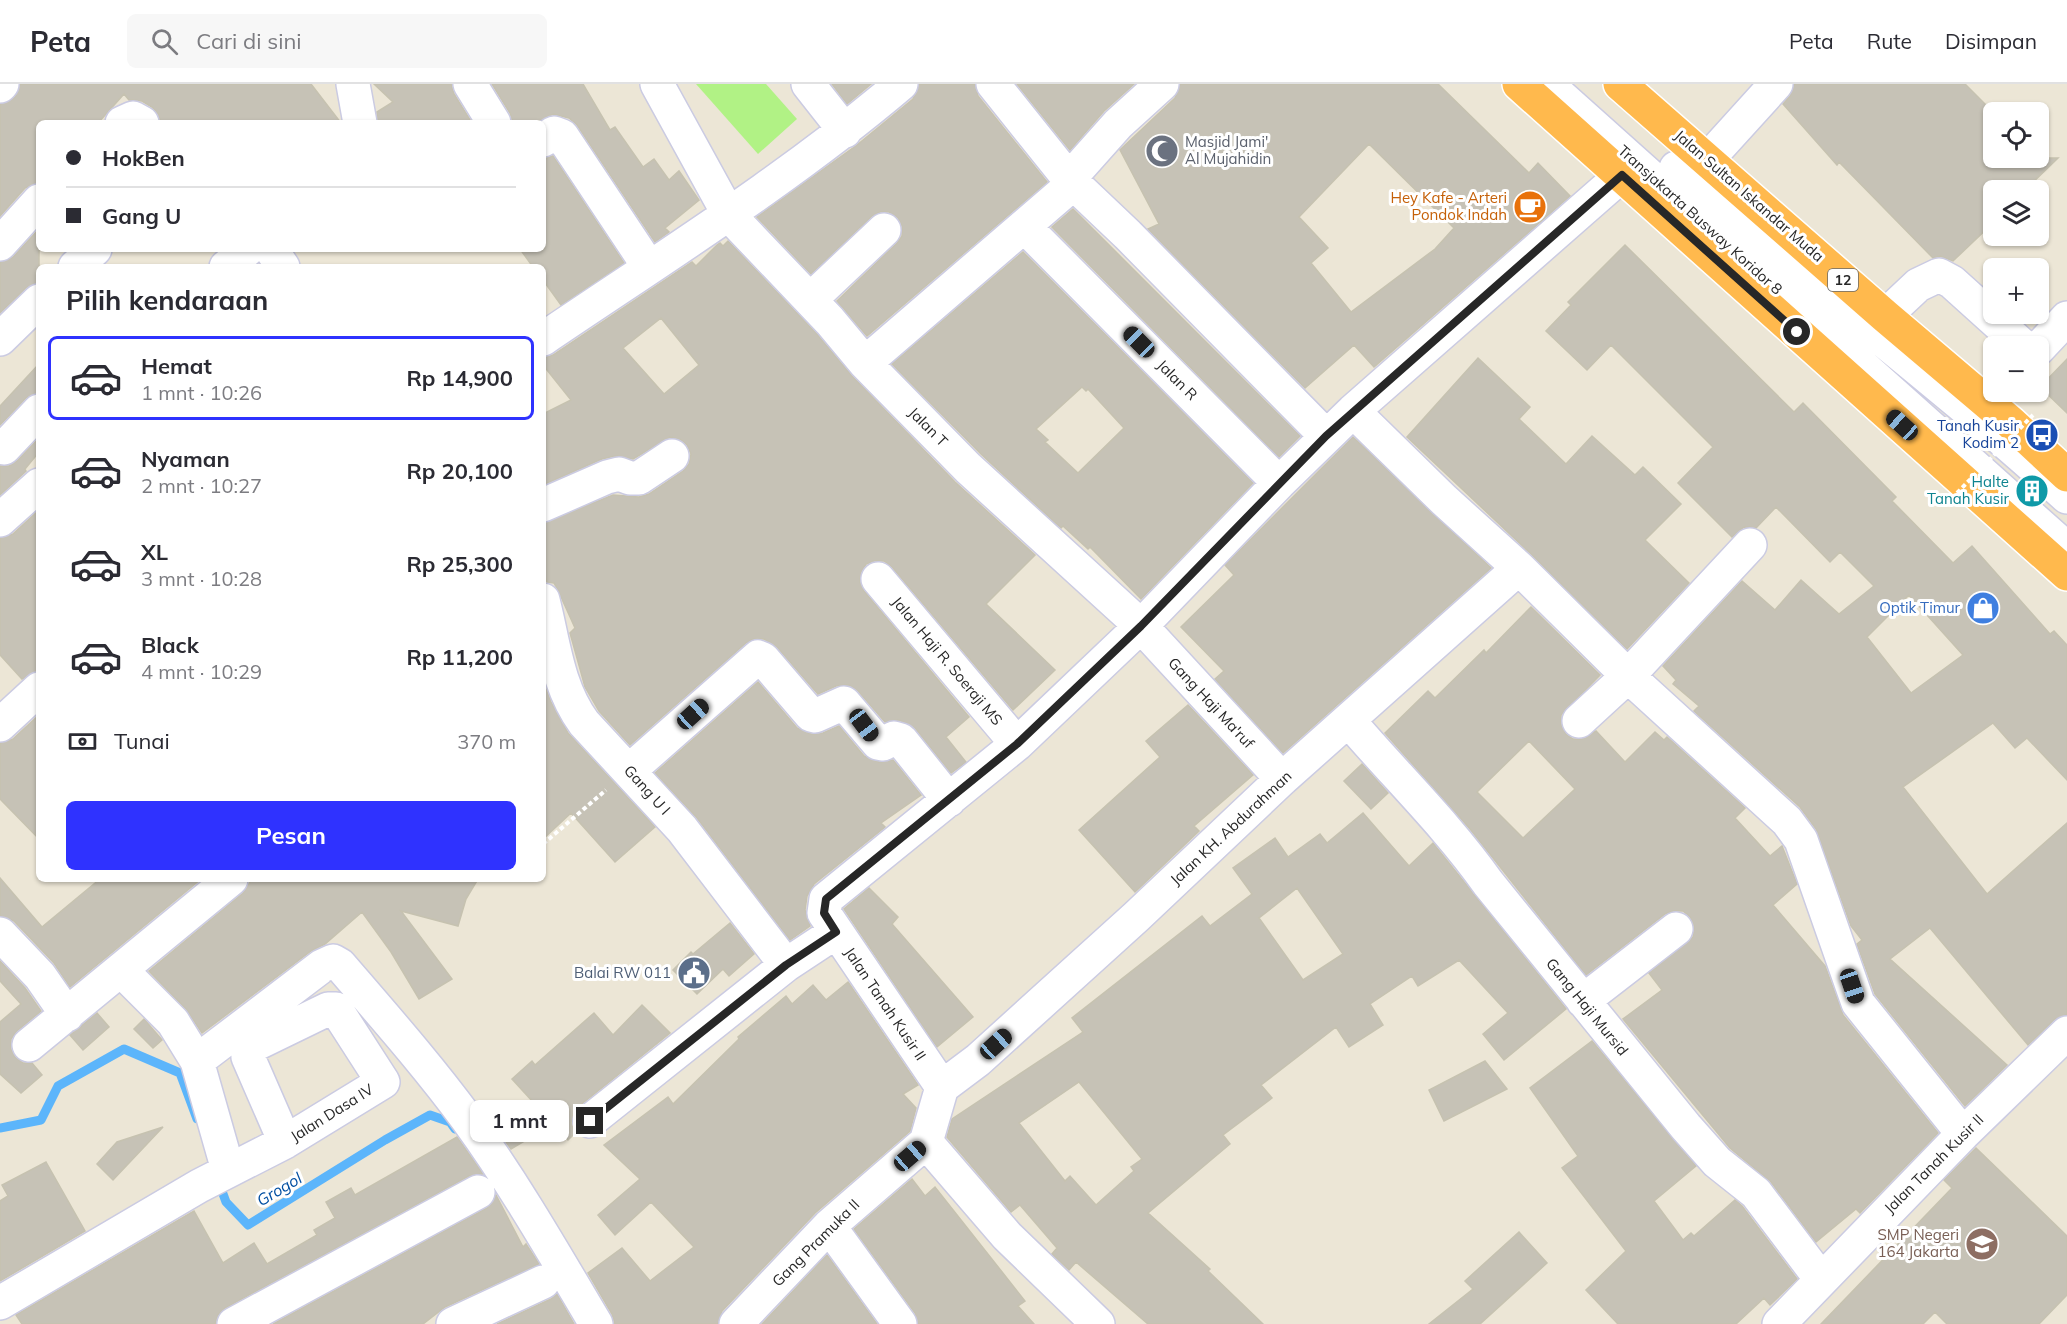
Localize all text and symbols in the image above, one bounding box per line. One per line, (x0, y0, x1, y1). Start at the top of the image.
search box (127, 14, 547, 68)
text: Peta (30, 24, 91, 59)
icon: search (148, 25, 181, 58)
text: Cari di sini (196, 27, 302, 55)
text: Peta (1789, 28, 1834, 54)
text: Rute (1867, 28, 1912, 54)
text: Disimpan (1945, 28, 2037, 54)
map controls (1983, 102, 2049, 402)
button: locate (1983, 102, 2049, 168)
street label: Jalan Sultan Iskandar Muda (1671, 126, 1828, 266)
place label: Masjid Jami' Al Mujahidin (1185, 132, 1271, 168)
mosque icon: Masjid Jami' Al Mujahidin (1144, 133, 1180, 169)
street label: Transjakarta Busway Koridor 8 (1614, 141, 1786, 298)
text: HokBen (102, 144, 185, 172)
button: layers (1983, 180, 2049, 246)
place label: Hey Kafe - Arteri Pondok Indah (1391, 188, 1507, 224)
cafe icon: Hey Kafe - Arteri Pondok Indah (1512, 189, 1548, 225)
text: Gang U (102, 202, 181, 230)
button: + (1983, 258, 2049, 324)
road number: 12 (1828, 269, 1858, 291)
text: Pilih kendaraan (66, 283, 268, 317)
route start (1783, 318, 1810, 345)
car (1120, 323, 1158, 361)
button: − (1983, 336, 2049, 402)
icon: car (69, 351, 123, 405)
text: Hemat (141, 352, 212, 380)
street label: Jalan R (1153, 355, 1202, 404)
text: Rp 14,900 (406, 364, 513, 392)
text: 1 mnt · 10:26 (141, 380, 262, 405)
street label: Jalan T (905, 403, 952, 450)
car (1883, 406, 1921, 444)
place label: Tanah Kusir Kodim 2 (1937, 416, 2020, 452)
bus stop icon: Tanah Kusir Kodim 2 (2024, 417, 2060, 453)
icon: car (69, 444, 123, 498)
text: Nyaman (141, 445, 230, 473)
text: Rp 20,100 (406, 457, 513, 485)
place label: Halte Tanah Kusir (1927, 472, 2010, 508)
text: 2 mnt · 10:27 (141, 473, 262, 498)
building icon: Halte Tanah Kusir (2014, 473, 2050, 509)
icon: car (69, 537, 123, 591)
text: XL (141, 538, 168, 566)
text: Rp 25,300 (406, 550, 513, 578)
text: 3 mnt · 10:28 (141, 566, 262, 591)
shop icon: Optik Timur (1965, 590, 2001, 626)
street label: Jalan Haji R. Soeraji MS (888, 592, 1007, 729)
place label: Optik Timur (1879, 598, 1961, 617)
icon: car (69, 630, 123, 684)
text: Black (141, 631, 199, 659)
text: Rp 11,200 (406, 643, 513, 671)
street label: Gang Haji Ma'ruf (1164, 653, 1259, 753)
text: 4 mnt · 10:29 (141, 659, 262, 684)
car (674, 695, 712, 733)
car (846, 705, 882, 745)
icon: cash (66, 725, 99, 758)
text: Tunai (114, 727, 170, 755)
text: 370 m (457, 729, 516, 754)
street label: Gang U I (620, 761, 675, 818)
street label: Jalan KH. Abdurahman (1166, 766, 1295, 889)
button: Pesan (66, 801, 516, 870)
street label: Jalan Tanah Kusir II (840, 943, 930, 1064)
street label: Gang Haji Mursid (1542, 954, 1633, 1059)
public building icon: Balai RW 011 (676, 955, 712, 991)
place label: Balai RW 011 (574, 963, 671, 982)
car (1838, 966, 1866, 1006)
car (977, 1025, 1015, 1063)
street label: Jalan Dasa IV (287, 1079, 377, 1146)
callout: 1 mnt (470, 1100, 569, 1142)
route end (576, 1107, 603, 1134)
text: 1 mnt (492, 1108, 547, 1133)
street label: Jalan Tanah Kusir II (1880, 1110, 1987, 1217)
car (891, 1137, 929, 1175)
water label: Grogol (253, 1168, 305, 1210)
street label: Gang Pramuka II (768, 1195, 863, 1290)
place label: SMP Negeri 164 Jakarta (1877, 1225, 1959, 1261)
school or university icon: SMP Negeri 164 Jakarta (1964, 1226, 2000, 1262)

